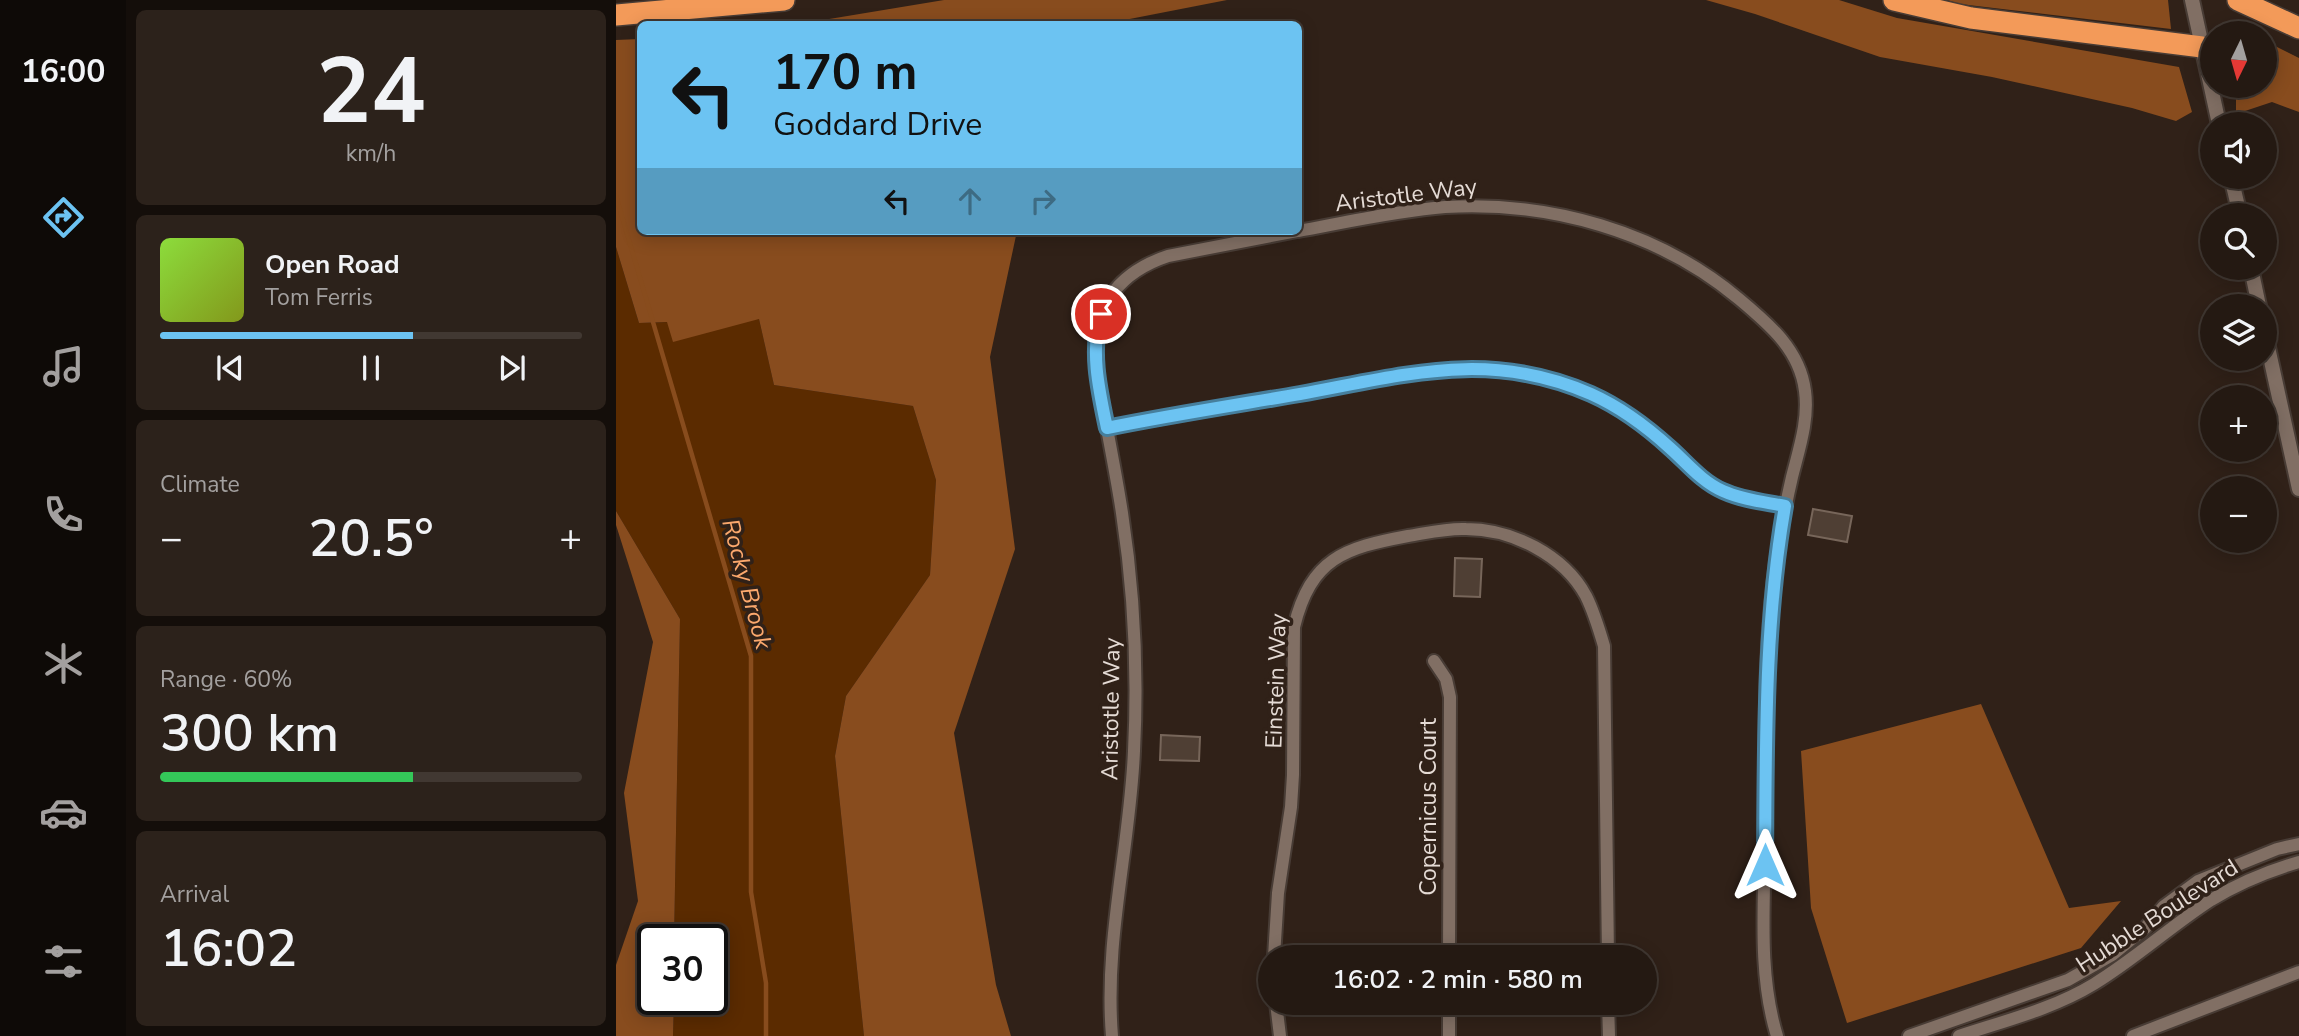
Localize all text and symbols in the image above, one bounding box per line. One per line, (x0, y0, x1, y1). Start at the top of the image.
north arrow (2200, 21, 2277, 98)
map controls (2200, 21, 2277, 553)
text: 24 (316, 30, 426, 154)
text: 170 m (773, 39, 917, 106)
icon: left (658, 49, 749, 140)
text: 16:00 (21, 50, 105, 93)
text: Goddard Drive (773, 103, 982, 146)
button: sound (2200, 112, 2277, 189)
text: km/h (346, 138, 396, 169)
street label: Aristotle Way (1333, 171, 1479, 219)
icon: left (878, 182, 916, 220)
icon: ahead (951, 182, 989, 220)
icon: right (1024, 182, 1062, 220)
icon: directions (39, 193, 88, 242)
button: search (2200, 203, 2277, 280)
text: Open Road (265, 247, 400, 282)
text: Tom Ferris (265, 282, 373, 313)
pin (1071, 284, 1131, 344)
button: layers (2200, 294, 2277, 371)
icon: arrive (1082, 295, 1120, 333)
icon: music (39, 342, 88, 391)
icon: previous (211, 349, 249, 387)
icon: pause (352, 349, 390, 387)
icon: next (493, 349, 531, 387)
button: + (2200, 385, 2277, 462)
text: Climate (160, 469, 240, 500)
button: − (2200, 476, 2277, 553)
icon: phone (39, 490, 88, 539)
text: 20.5° (308, 503, 434, 574)
text: − (160, 513, 183, 564)
text: + (559, 513, 582, 564)
water label: Rocky Brook (714, 515, 780, 654)
street label: Einstein Way (1258, 613, 1294, 749)
street label: Aristotle Way (1094, 637, 1128, 781)
icon: climate (39, 639, 88, 688)
text: Range · 60% (160, 664, 292, 695)
text: 300 km (160, 698, 339, 769)
street label: Copernicus Court (1413, 717, 1444, 896)
icon: car (39, 788, 88, 837)
position arrow (1728, 828, 1802, 902)
street label: Hubble Boulevard (2070, 852, 2244, 980)
text: Arrival (160, 879, 229, 910)
text: 16:02 (160, 913, 297, 984)
speed limit sign: 30 (637, 924, 728, 1015)
icon: filters (39, 937, 88, 986)
text: 16:02 · 2 min · 580 m (1332, 962, 1583, 997)

